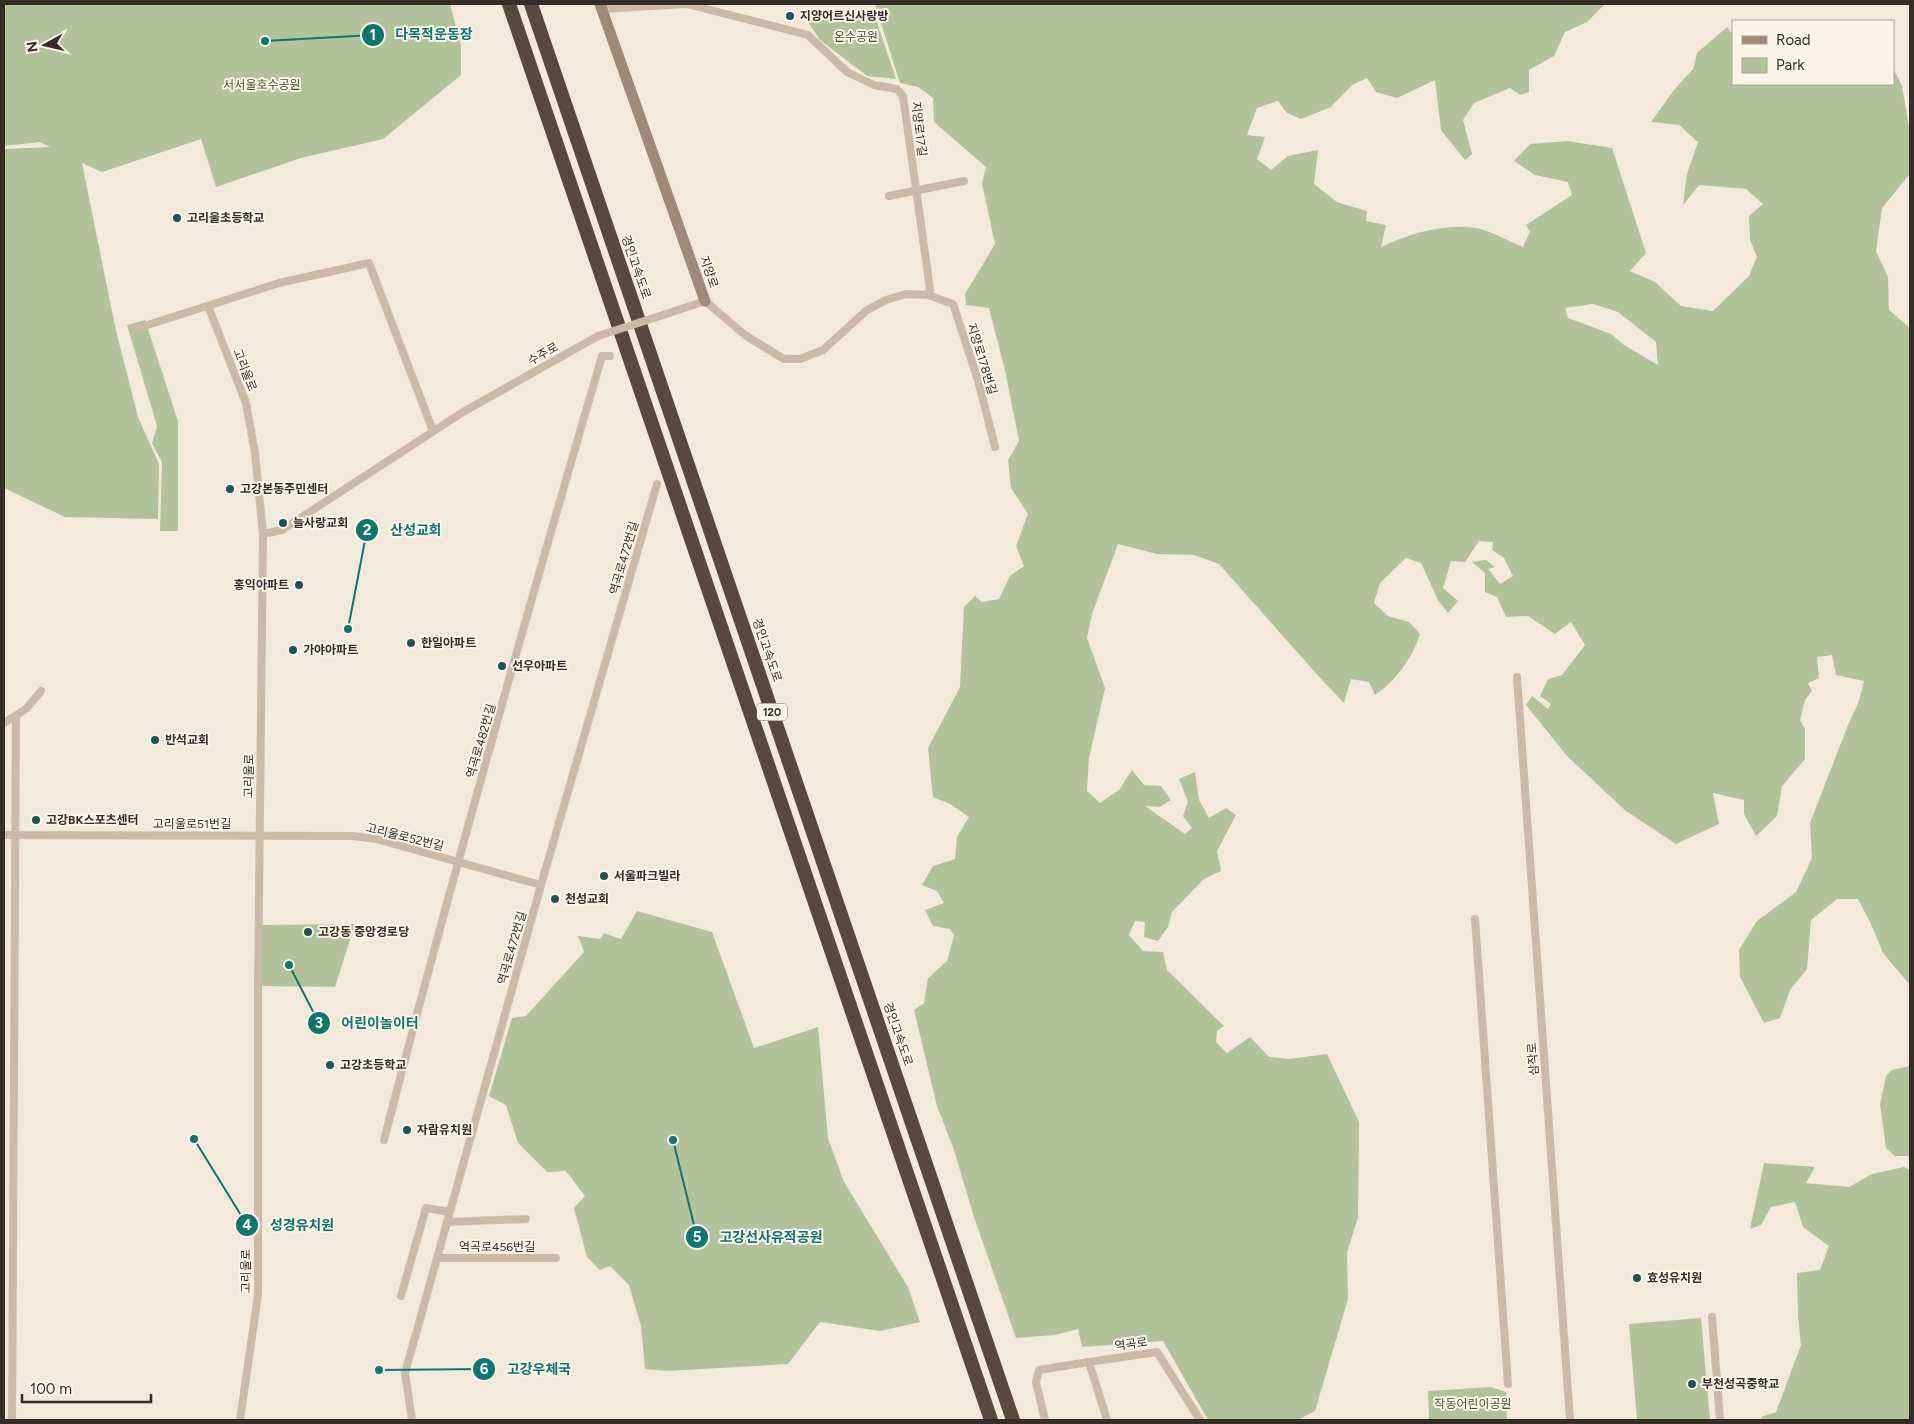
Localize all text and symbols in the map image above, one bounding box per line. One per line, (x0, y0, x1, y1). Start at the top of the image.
place label: 지양어르신사랑방 (800, 9, 888, 23)
marker: 지양어르신사랑방 (784, 10, 796, 22)
north arrow (20, 20, 70, 70)
callout: 다목적운동장 (360, 20, 482, 49)
legend (1732, 20, 1894, 85)
text: 1 (370, 26, 376, 44)
text: 다목적운동장 (395, 26, 473, 43)
park label: 온수공원 (834, 30, 878, 44)
text: Road (1776, 31, 1811, 49)
text: N (23, 40, 42, 53)
text: Park (1776, 56, 1805, 74)
park label: 서서울호수공원 (223, 78, 301, 92)
street label: 지양로17길 (909, 101, 929, 157)
place label: 고리울초등학교 (187, 211, 264, 225)
marker: 고리울초등학교 (171, 212, 183, 224)
street label: 경인고속도로 (619, 233, 653, 301)
street label: 지양로 (697, 254, 721, 290)
street label: 지양로178번길 (964, 322, 1000, 396)
street label: 수주로 (525, 340, 561, 368)
street label: 고리울로 (231, 347, 259, 393)
place label: 고강본동주민센터 (240, 482, 328, 496)
marker: 고강본동주민센터 (224, 483, 236, 495)
callout: 산성교회 (355, 515, 451, 544)
place label: 늘사랑교회 (293, 516, 348, 530)
marker: 늘사랑교회 (277, 517, 289, 529)
street label: 역곡로472번길 (607, 520, 641, 596)
text: 2 (363, 521, 372, 539)
text: 산성교회 (390, 522, 442, 539)
place label: 홍익아파트 (234, 578, 289, 592)
marker: 홍익아파트 (293, 579, 305, 591)
street label: 경인고속도로 (750, 616, 784, 684)
place label: 한일아파트 (421, 636, 476, 650)
marker: 한일아파트 (405, 637, 417, 649)
place label: 가야아파트 (303, 643, 358, 657)
marker: 가야아파트 (287, 644, 299, 656)
place label: 선우아파트 (512, 659, 567, 673)
marker: 선우아파트 (496, 660, 508, 672)
street label: 역곡로482번길 (464, 702, 498, 780)
road number: 120 (757, 704, 787, 720)
place label: 반석교회 (165, 733, 209, 747)
marker: 반석교회 (149, 734, 161, 746)
street label: 고리울로 (242, 754, 256, 798)
place label: 고강BK스포츠센터 (46, 813, 139, 827)
marker: 고강BK스포츠센터 (30, 814, 42, 826)
street label: 고리울로51번길 (153, 817, 231, 831)
street label: 고리울로52번길 (365, 821, 445, 853)
place label: 서울파크빌라 (614, 869, 680, 883)
marker: 서울파크빌라 (598, 870, 610, 882)
place label: 천성교회 (565, 892, 609, 906)
marker: 천성교회 (549, 893, 561, 905)
street label: 역곡로472번길 (495, 910, 529, 986)
place label: 고강동 중앙경로당 (318, 925, 409, 939)
marker: 고강동 중앙경로당 (302, 926, 314, 938)
street label: 경인고속도로 (881, 1000, 915, 1068)
callout: 어린이놀이터 (306, 1009, 429, 1038)
text: 3 (315, 1014, 323, 1032)
text: 어린이놀이터 (341, 1015, 419, 1032)
street label: 삼작로 (1525, 1042, 1541, 1076)
place label: 고강초등학교 (340, 1058, 406, 1072)
marker: 고강초등학교 (324, 1059, 336, 1071)
place label: 자람유치원 (417, 1123, 472, 1137)
marker: 자람유치원 (401, 1124, 413, 1136)
callout: 성경유치원 (234, 1211, 344, 1240)
text: 4 (242, 1216, 252, 1234)
text: 성경유치원 (270, 1217, 334, 1234)
callout: 고강선사유적공원 (684, 1222, 832, 1251)
text: 5 (693, 1228, 702, 1246)
text: 고강선사유적공원 (719, 1229, 823, 1246)
street label: 역곡로456번길 (459, 1240, 535, 1254)
street label: 고리울로 (239, 1249, 253, 1293)
place label: 효성유치원 (1647, 1271, 1702, 1285)
marker: 효성유치원 (1631, 1272, 1643, 1284)
street label: 역곡로 (1114, 1335, 1148, 1353)
callout: 고강우체국 (472, 1355, 581, 1384)
text: 6 (480, 1360, 489, 1378)
text: 고강우체국 (507, 1361, 571, 1378)
scale bar (22, 1372, 151, 1404)
place label: 부천성곡중학교 (1702, 1377, 1779, 1391)
marker: 부천성곡중학교 (1686, 1378, 1698, 1390)
text: 100 m (30, 1380, 72, 1398)
park label: 작동어린이공원 (1434, 1397, 1512, 1411)

